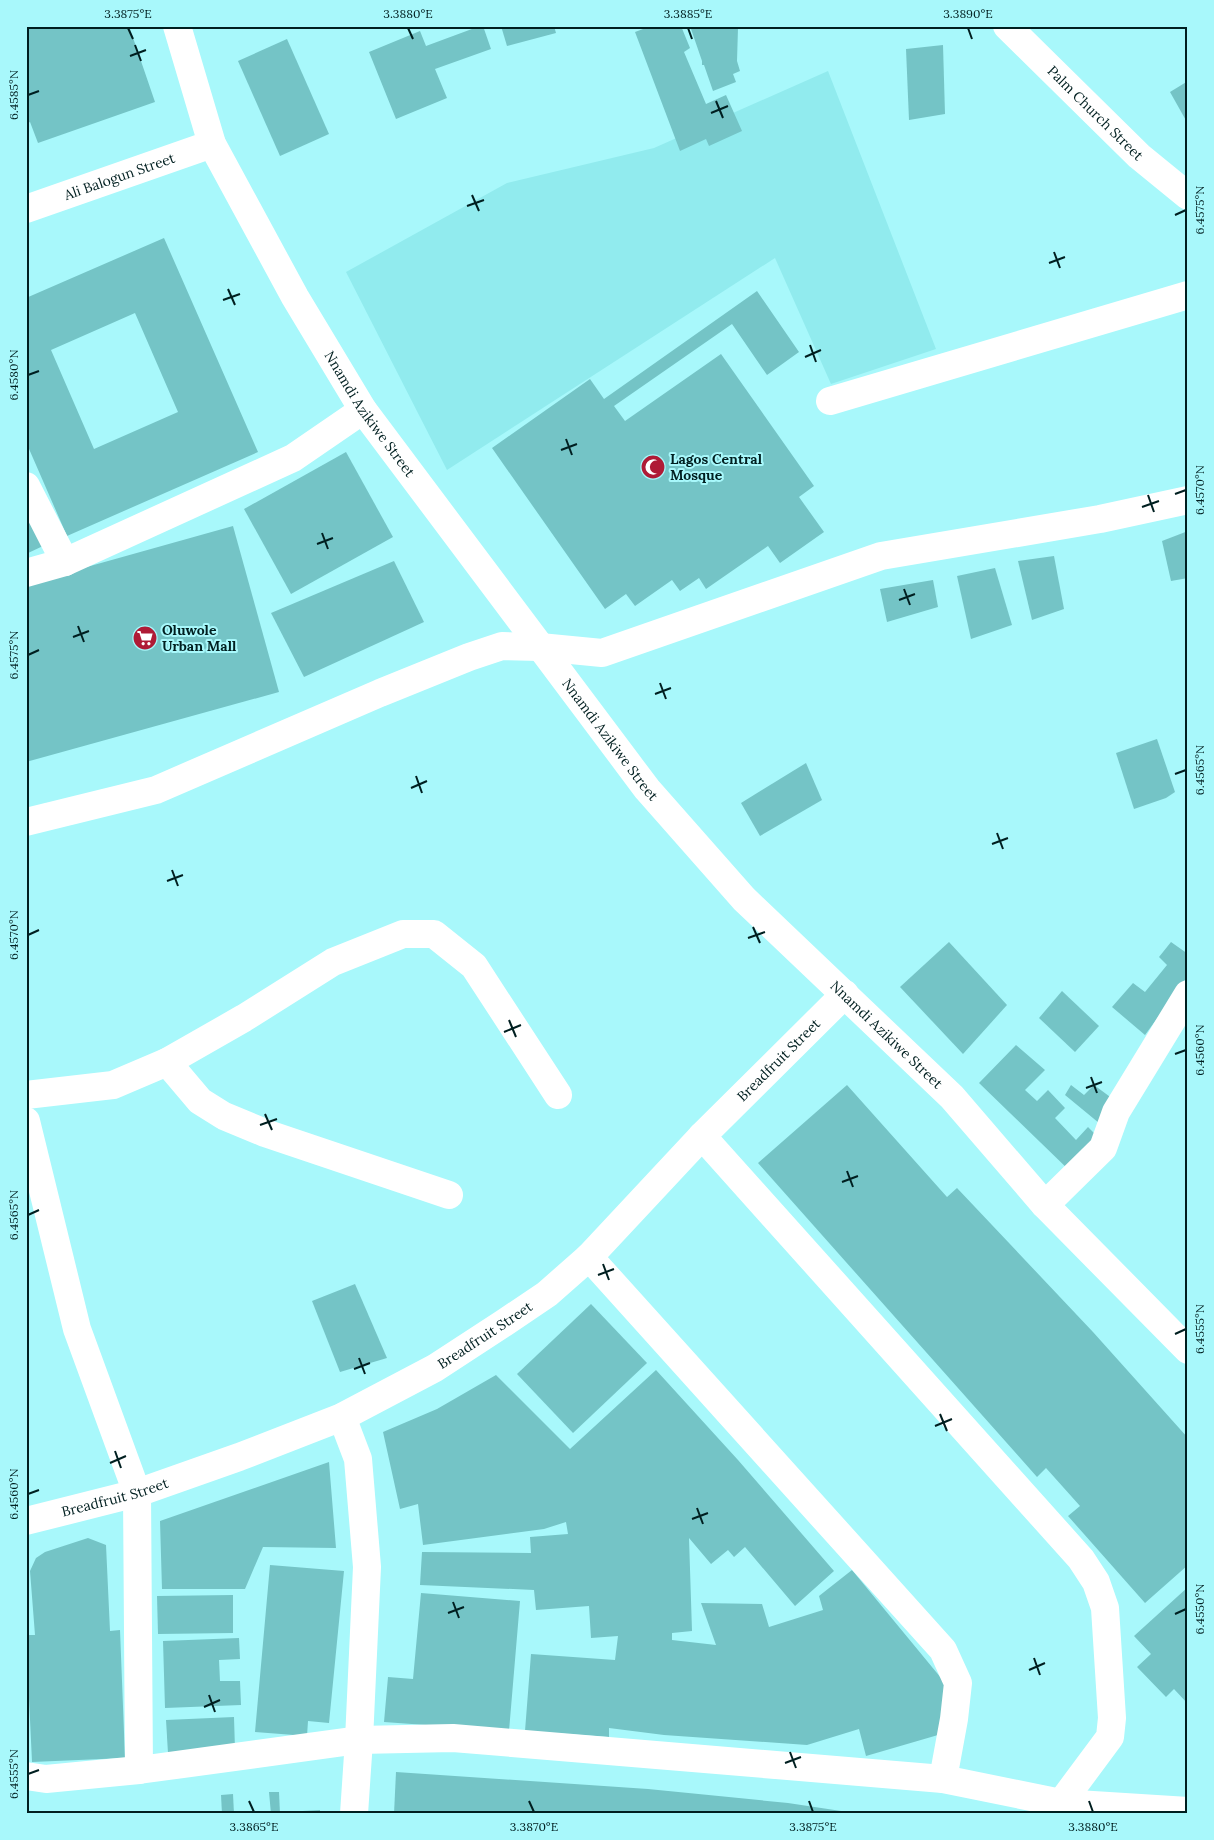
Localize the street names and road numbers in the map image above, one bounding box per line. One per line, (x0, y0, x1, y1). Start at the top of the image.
street label: Palm Church Street (1044, 62, 1147, 165)
street label: Ali Balogun Street (61, 148, 178, 204)
street label: Nnamdi Azikiwe Street (321, 348, 419, 481)
street label: Nnamdi Azikiwe Street (558, 675, 663, 805)
street label: Nnamdi Azikiwe Street (826, 977, 947, 1093)
street label: Breadfruit Street (733, 1014, 824, 1105)
street label: Breadfruit Street (434, 1297, 536, 1373)
street label: Breadfruit Street (60, 1474, 171, 1521)

